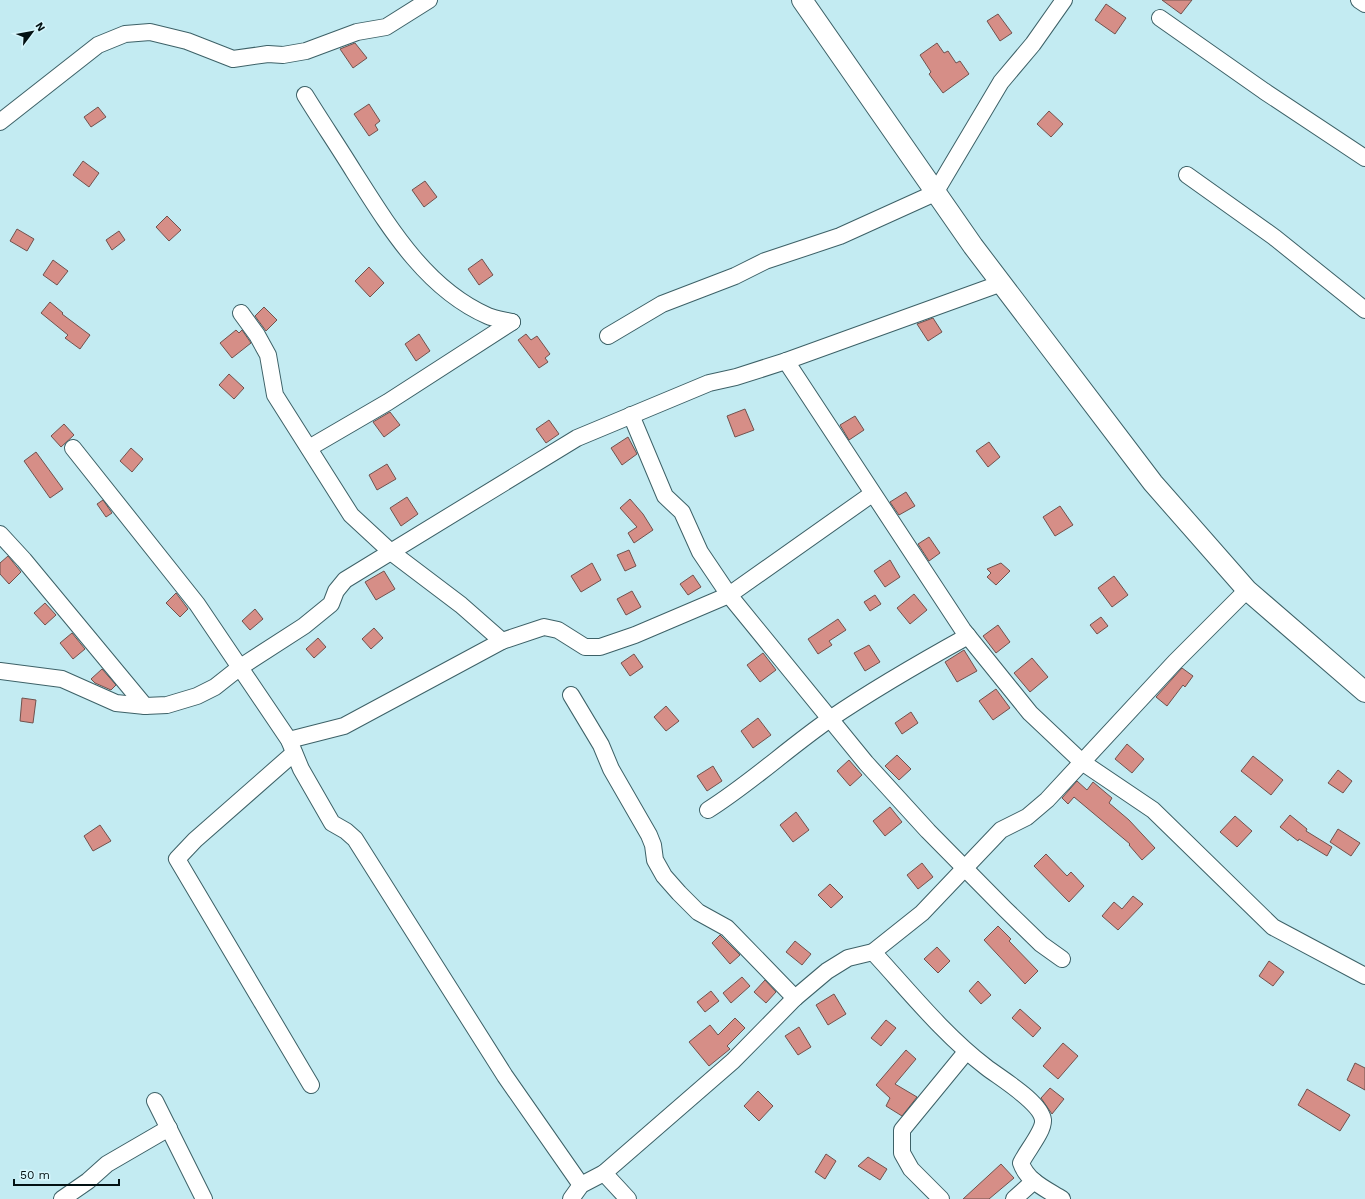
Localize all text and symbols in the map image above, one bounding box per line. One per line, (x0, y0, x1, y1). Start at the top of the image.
north arrow (12, 12, 52, 52)
text: N (32, 20, 48, 34)
scale bar (14, 1161, 119, 1187)
text: 50 m (20, 1168, 50, 1182)

